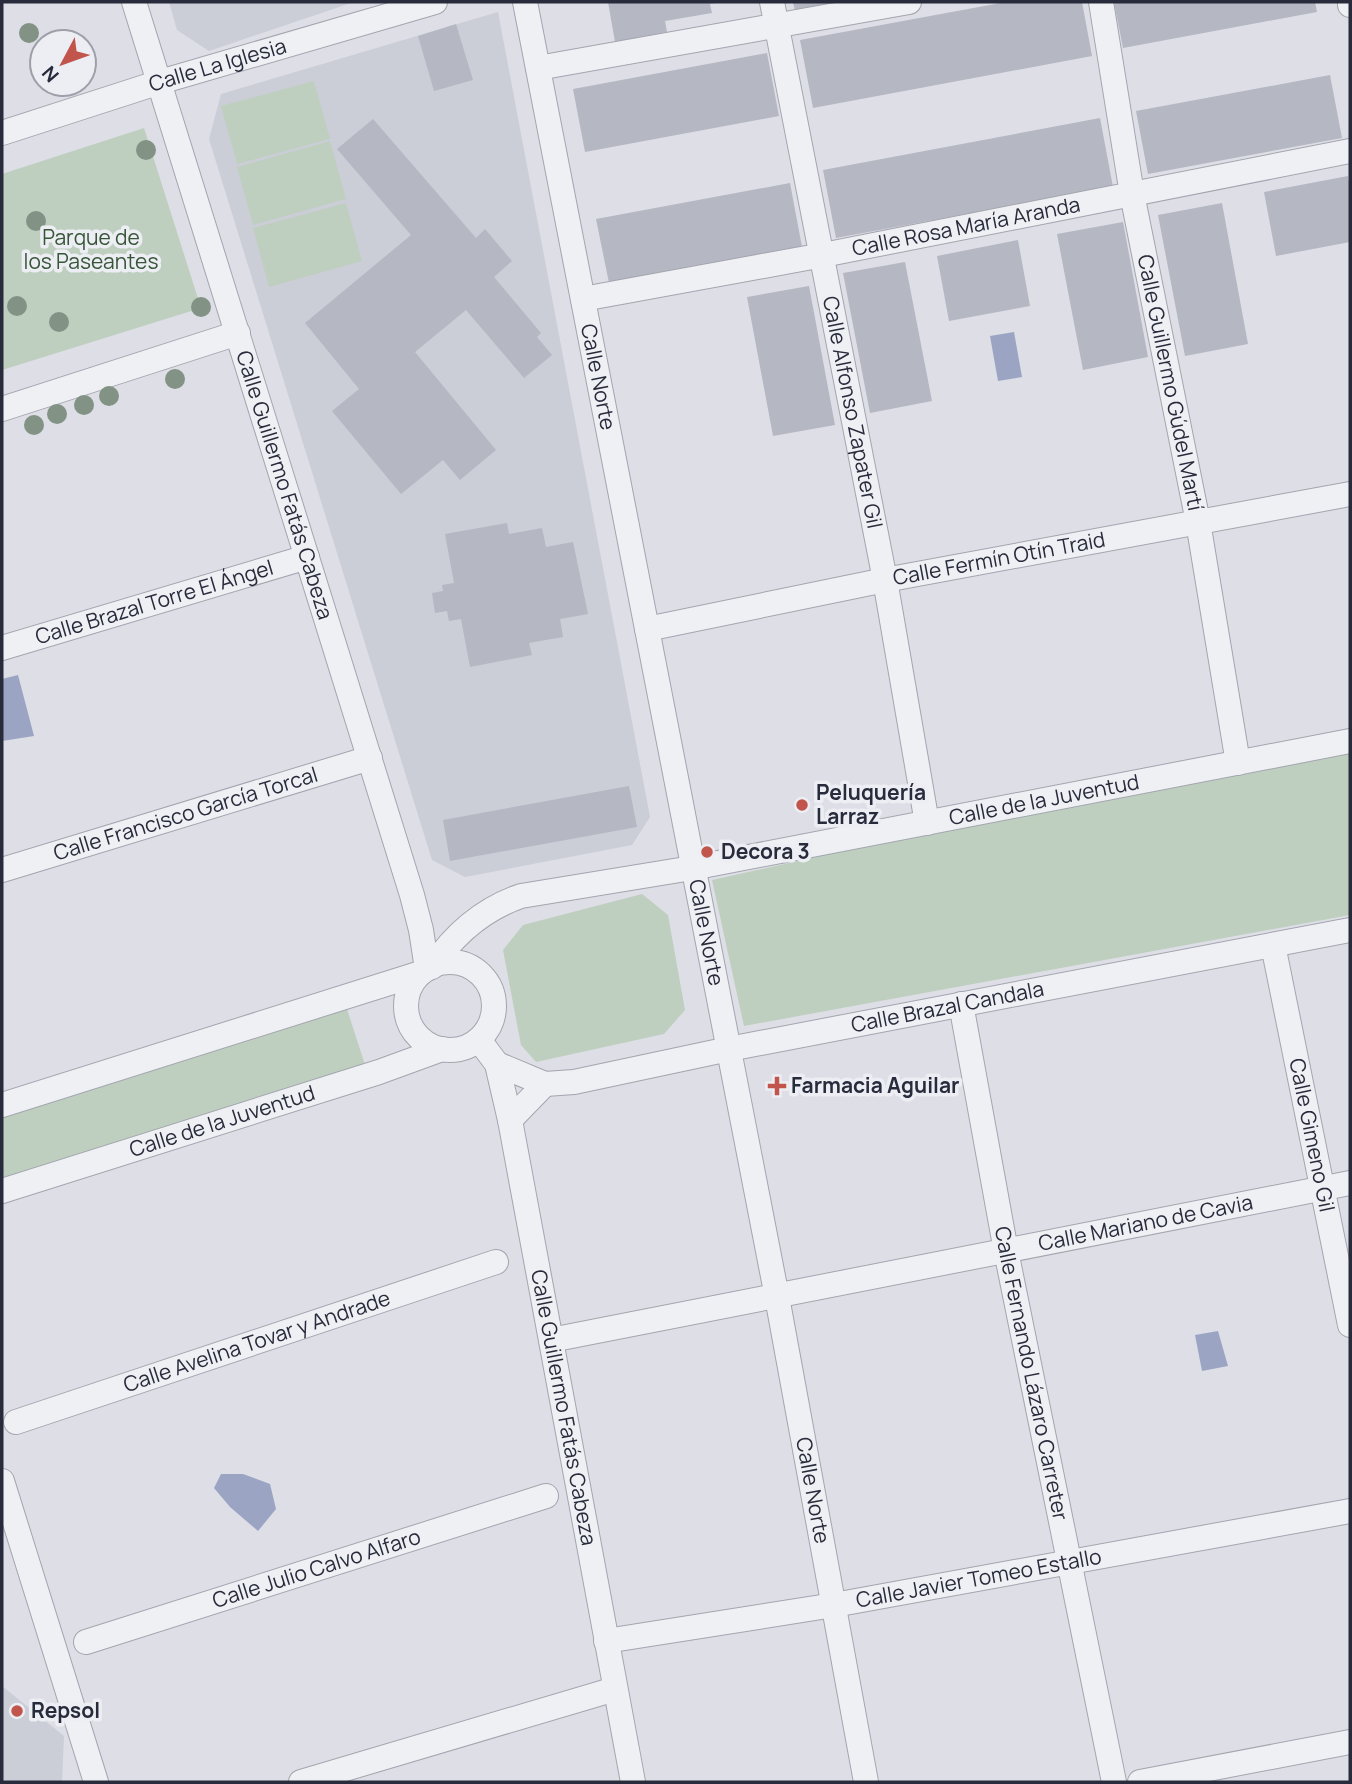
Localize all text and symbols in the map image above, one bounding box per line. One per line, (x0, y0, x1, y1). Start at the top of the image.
north arrow (28, 28, 98, 98)
street label: Calle La Iglesia (145, 31, 289, 98)
text: N (36, 60, 64, 88)
street label: Calle Rosa María Aranda (850, 190, 1082, 262)
park label: Parque de los Paseantes (24, 223, 158, 275)
street label: Calle Guillermo Gúdel Martí (1132, 252, 1210, 513)
street label: Calle Alfonso Zapater Gil (817, 293, 890, 531)
street label: Calle Norte (575, 321, 623, 432)
street label: Calle Guillermo Fatás Cabeza (230, 347, 340, 623)
street label: Calle Fermín Otín Traid (890, 525, 1107, 591)
street label: Calle Brazal Torre El Ángel (32, 553, 277, 650)
street label: Calle Francisco García Torcal (50, 760, 321, 867)
street label: Calle de la Juventud (947, 767, 1141, 831)
place label: Peluquería Larraz (816, 778, 926, 830)
marker: Peluquería Larraz (794, 797, 810, 813)
place label: Decora 3 (721, 837, 810, 865)
marker: Decora 3 (699, 844, 715, 860)
street label: Calle Norte (683, 877, 731, 988)
street label: Calle Brazal Candala (849, 974, 1046, 1038)
street label: Calle Gimeno Gil (1283, 1056, 1342, 1214)
place label: Farmacia Aguilar (791, 1071, 959, 1099)
street label: Calle de la Juventud (126, 1078, 318, 1163)
marker: Farmacia Aguilar (769, 1078, 785, 1094)
street label: Calle Mariano de Cavia (1036, 1187, 1255, 1257)
street label: Calle Fernando Lázaro Carreter (989, 1224, 1075, 1523)
street label: Calle Guillermo Fatás Cabeza (525, 1267, 604, 1548)
street label: Calle Avelina Tovar y Andrade (120, 1283, 394, 1398)
street label: Calle Norte (790, 1435, 837, 1546)
street label: Calle Julio Calvo Alfaro (209, 1522, 424, 1614)
street label: Calle Javier Tomeo Estallo (854, 1542, 1104, 1614)
place label: Repsol (31, 1696, 100, 1724)
marker: Repsol (9, 1703, 25, 1719)

